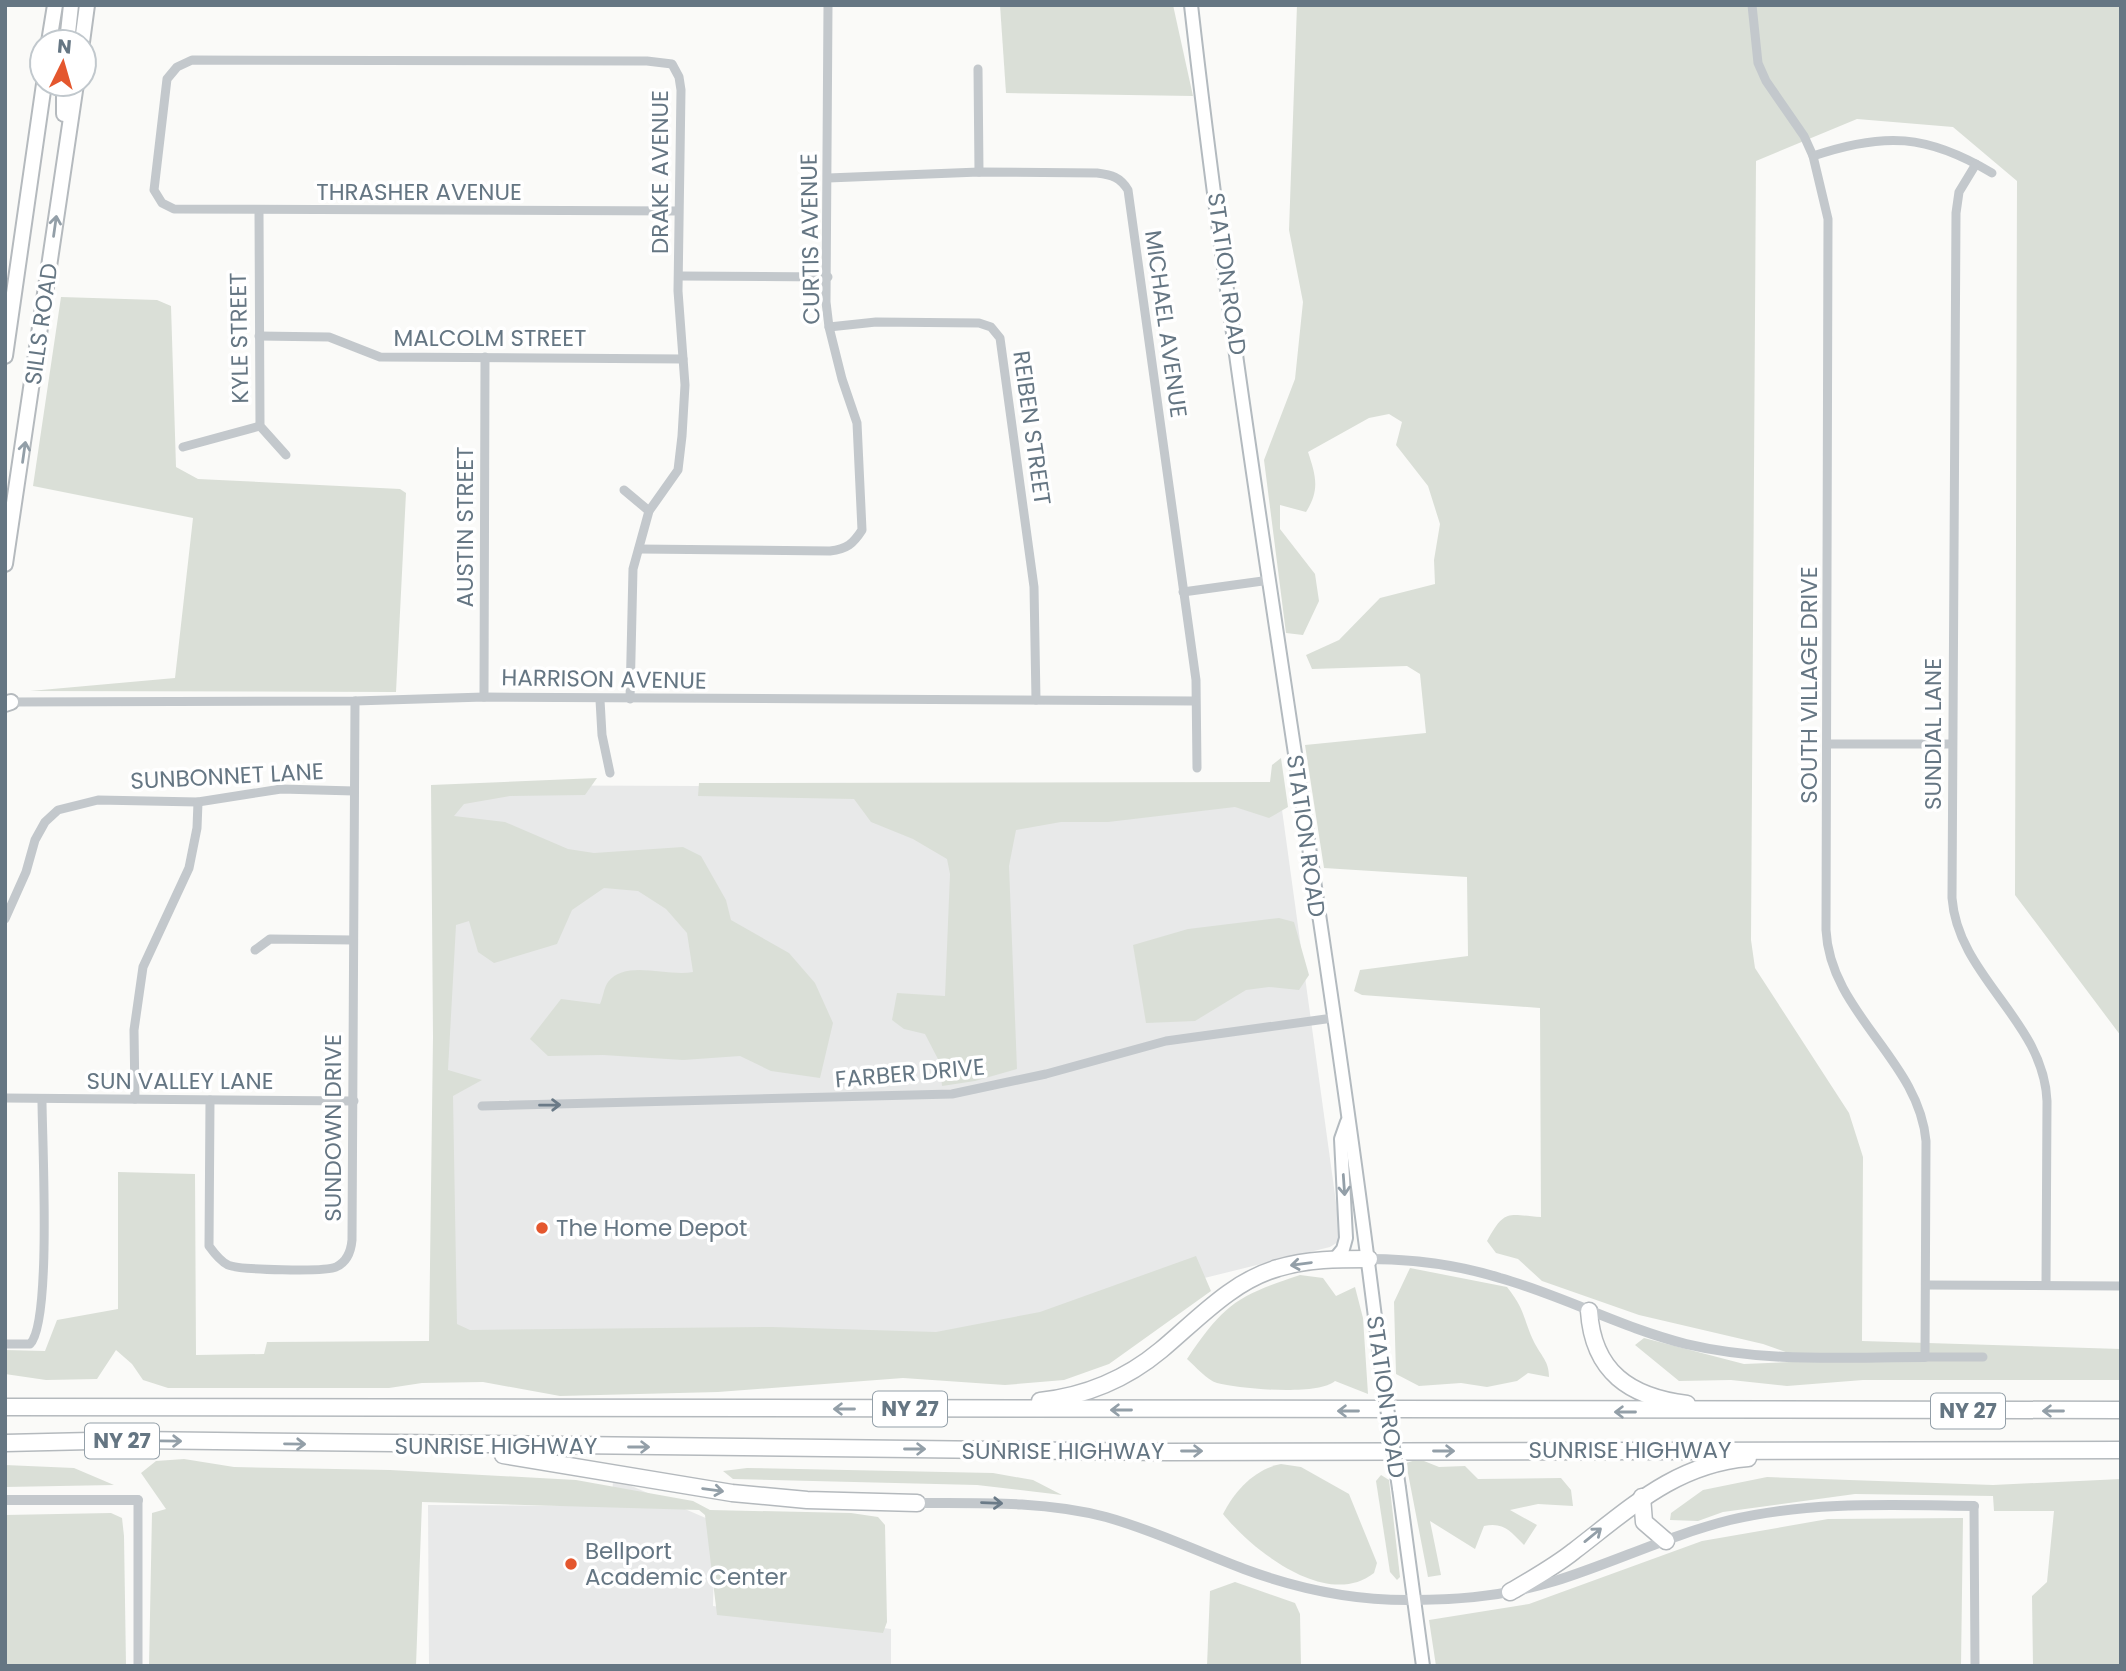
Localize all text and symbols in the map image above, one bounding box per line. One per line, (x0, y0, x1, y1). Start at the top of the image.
north arrow (28, 28, 98, 98)
text: N (56, 32, 73, 61)
street label: DRAKE AVENUE (644, 90, 676, 254)
street label: CURTIS AVENUE (793, 153, 827, 325)
street label: THRASHER AVENUE (316, 176, 522, 208)
street label: STATION ROAD (1200, 191, 1254, 357)
one-way arrow (48, 215, 61, 238)
street label: MICHAEL AVENUE (1137, 228, 1195, 420)
street label: SILLS ROAD (17, 261, 65, 387)
street label: KYLE STREET (222, 272, 256, 404)
street label: MALCOLM STREET (394, 322, 586, 354)
street label: REIBEN STREET (1005, 349, 1059, 507)
one-way arrow (17, 441, 30, 464)
street label: AUSTIN STREET (449, 447, 481, 607)
street label: SOUTH VILLAGE DRIVE (1793, 566, 1825, 804)
street label: SUNDIAL LANE (1917, 658, 1949, 810)
street label: HARRISON AVENUE (501, 661, 707, 697)
street label: STATION ROAD (1279, 753, 1333, 919)
street label: SUNBONNET LANE (130, 755, 324, 797)
street label: SUNDOWN DRIVE (317, 1034, 349, 1222)
street label: FARBER DRIVE (834, 1051, 986, 1095)
street label: SUN VALLEY LANE (86, 1065, 274, 1097)
one-way arrow (539, 1098, 562, 1112)
one-way arrow (1338, 1173, 1351, 1196)
place label: The Home Depot (556, 1212, 747, 1244)
marker: The Home Depot (534, 1220, 550, 1236)
one-way arrow (1290, 1258, 1312, 1271)
street label: STATION ROAD (1359, 1314, 1413, 1480)
road number: NY 27 (873, 1392, 947, 1426)
road number: NY 27 (1931, 1394, 2005, 1428)
one-way arrow (833, 1402, 856, 1416)
one-way arrow (1109, 1403, 1132, 1417)
one-way arrow (1337, 1404, 1360, 1418)
one-way arrow (2041, 1404, 2064, 1418)
one-way arrow (1613, 1405, 1636, 1419)
road number: NY 27 (85, 1424, 159, 1458)
street label: SUNRISE HIGHWAY (394, 1430, 598, 1462)
one-way arrow (160, 1434, 183, 1448)
street label: SUNRISE HIGHWAY (1528, 1434, 1732, 1466)
street label: SUNRISE HIGHWAY (961, 1435, 1165, 1467)
one-way arrow (283, 1437, 306, 1450)
one-way arrow (627, 1440, 650, 1454)
one-way arrow (903, 1443, 926, 1456)
one-way arrow (1432, 1444, 1455, 1458)
one-way arrow (1180, 1445, 1203, 1458)
one-way arrow (701, 1484, 724, 1497)
one-way arrow (980, 1497, 1003, 1510)
one-way arrow (1584, 1528, 1602, 1543)
place label: Bellport Academic Center (585, 1535, 787, 1593)
marker: Bellport Academic Center (563, 1556, 579, 1572)

